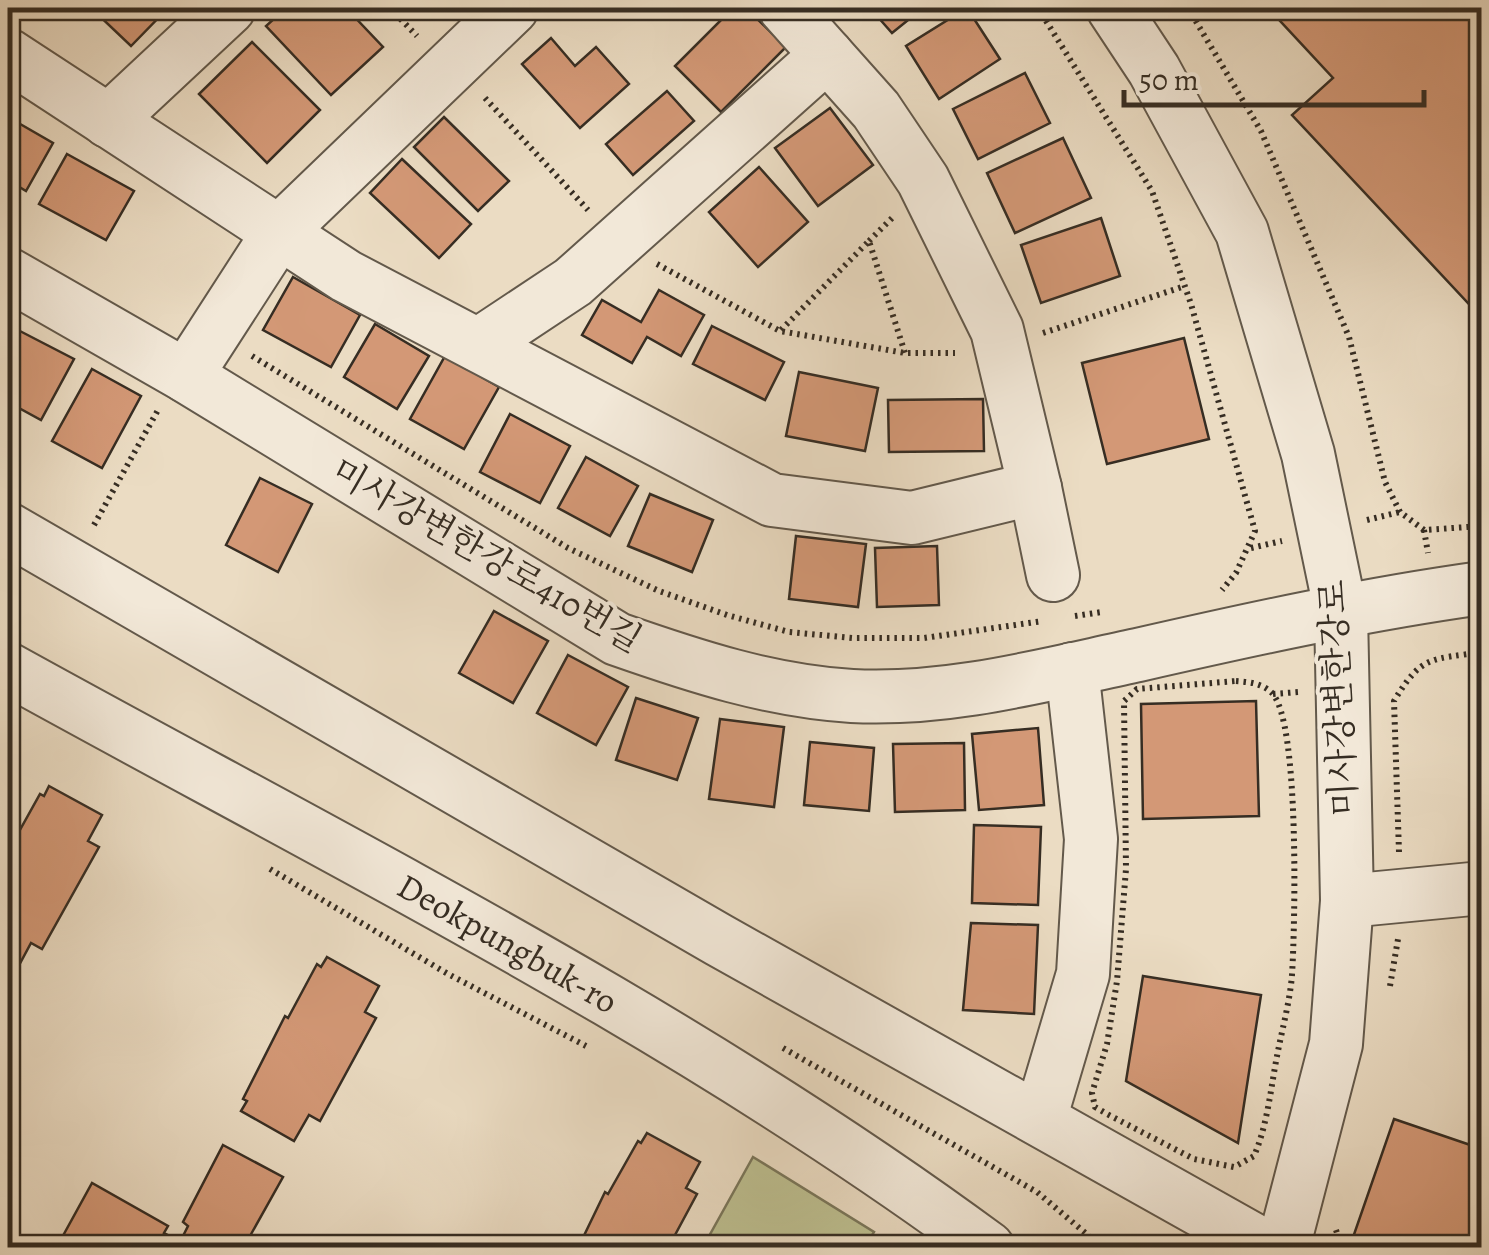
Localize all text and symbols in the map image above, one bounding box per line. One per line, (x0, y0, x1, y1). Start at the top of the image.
scale bar (1124, 45, 1424, 107)
text: 50 m (1139, 60, 1199, 100)
street label: 미사강변한강로410번길 (323, 447, 651, 663)
street label: 미사강변한강로 (1308, 579, 1368, 817)
street label: Deokpungbuk-ro (389, 862, 627, 1025)

